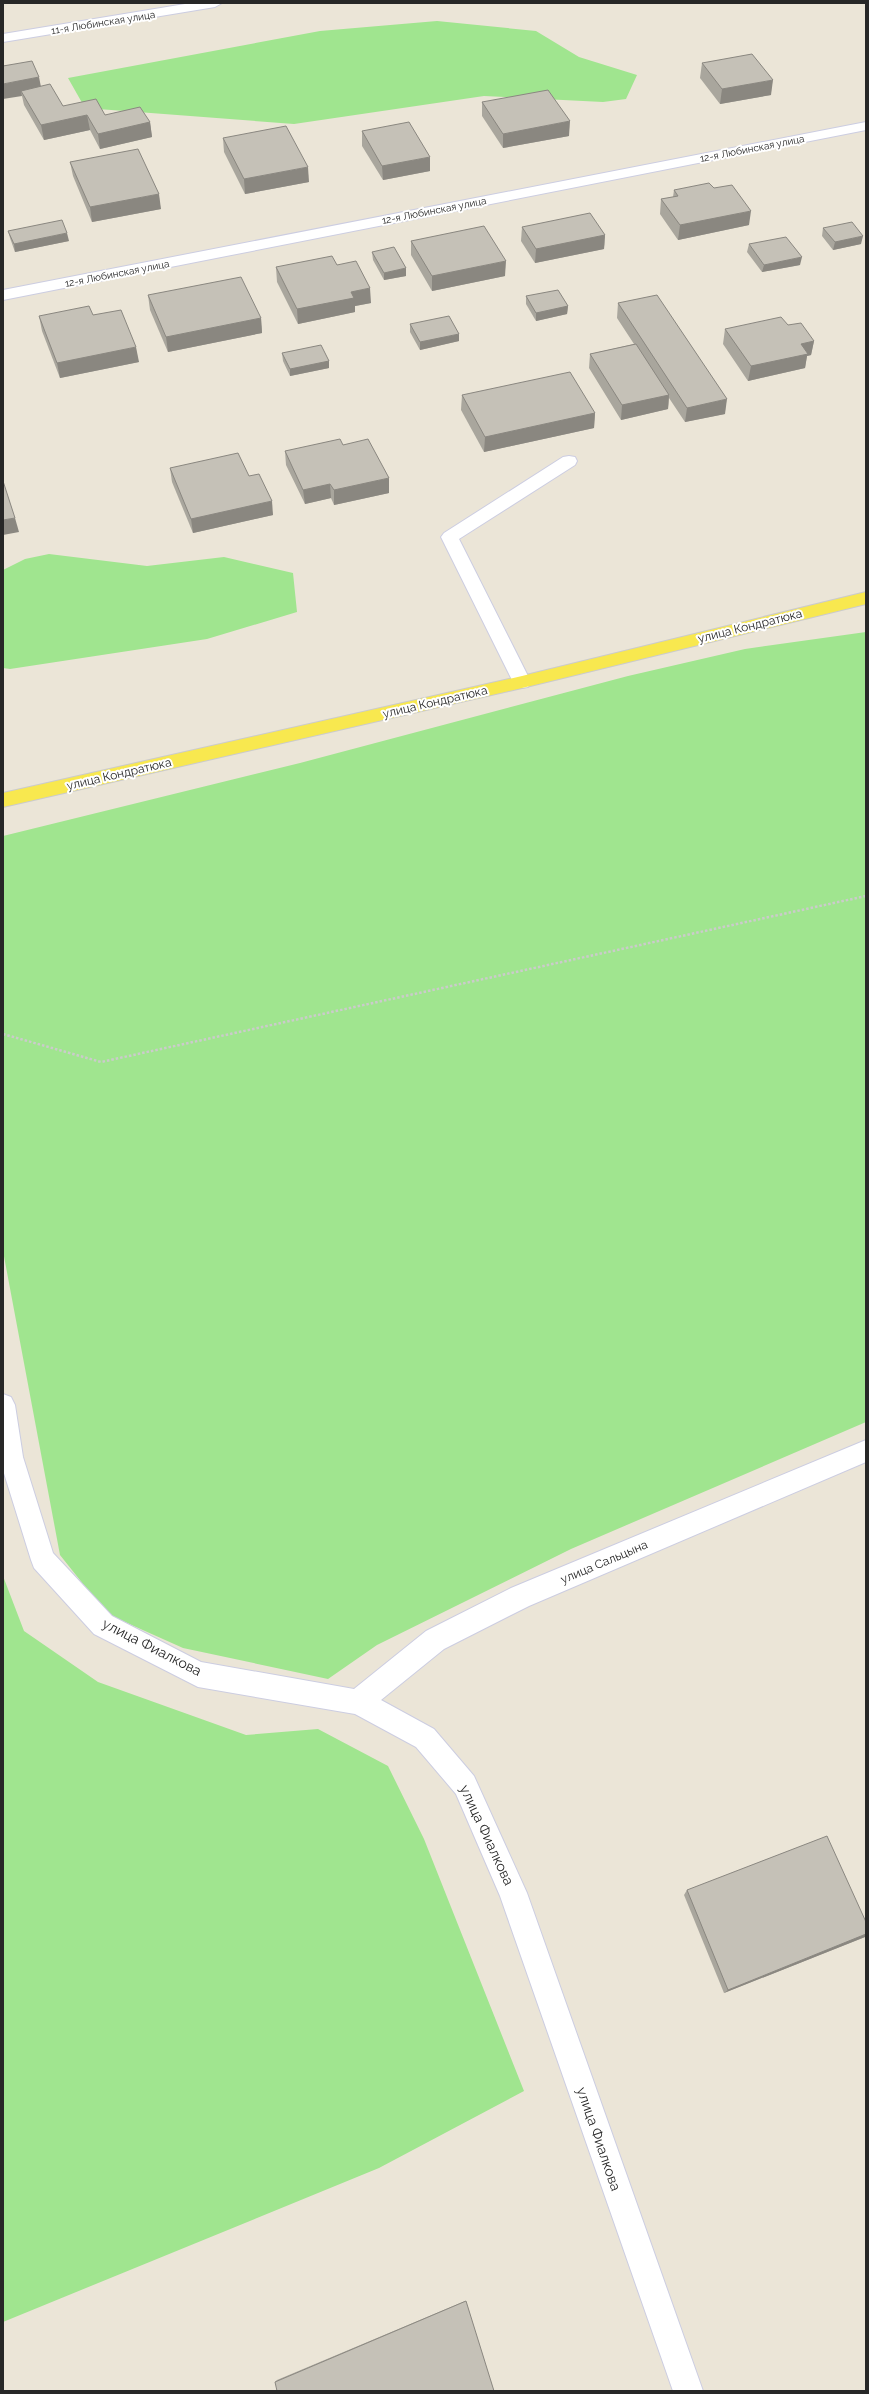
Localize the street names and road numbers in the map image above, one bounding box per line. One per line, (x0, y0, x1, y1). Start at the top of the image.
street label: 11-я Любинская улица (50, 9, 156, 36)
street label: 12-я Любинская улица (699, 133, 805, 164)
street label: 12-я Любинская улица (381, 195, 487, 226)
street label: 12-я Любинская улица (64, 258, 170, 289)
street label: улица Кондратюка (696, 606, 804, 646)
street label: улица Кондратюка (381, 683, 489, 721)
street label: улица Кондратюка (65, 755, 173, 793)
street label: улица Сальцына (558, 1537, 650, 1587)
street label: улица Фиалкова (100, 1615, 204, 1679)
street label: улица Фиалкова (457, 1782, 517, 1888)
street label: улица Фиалкова (574, 2085, 624, 2193)

